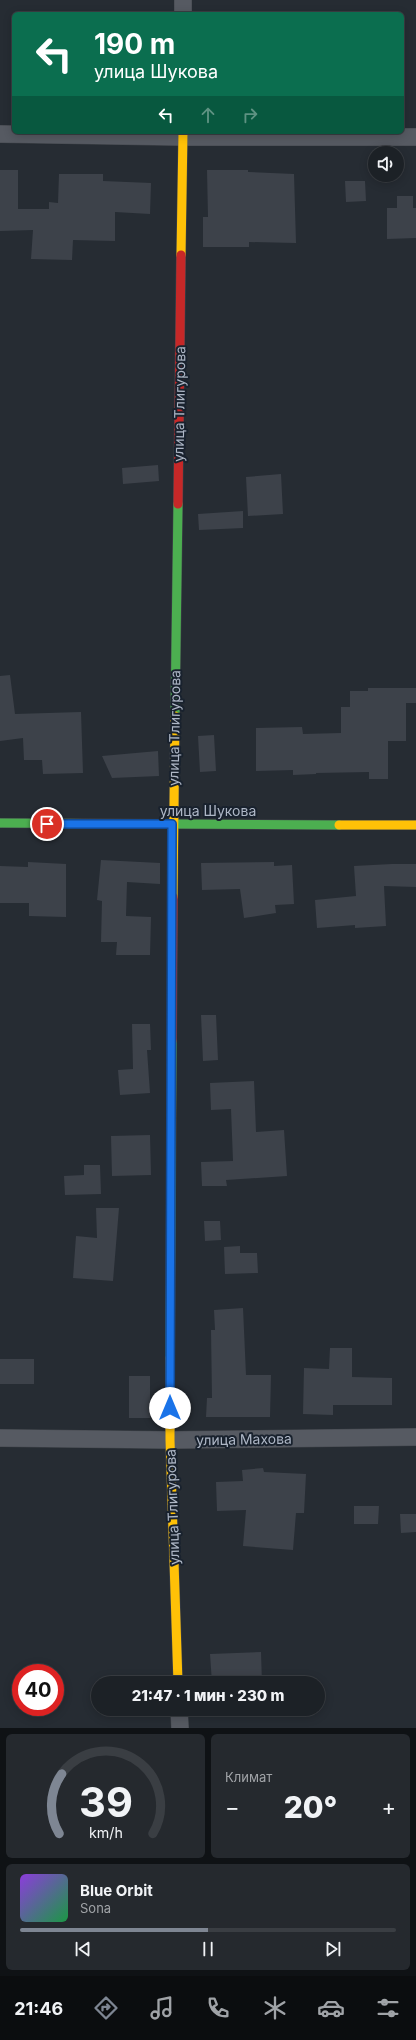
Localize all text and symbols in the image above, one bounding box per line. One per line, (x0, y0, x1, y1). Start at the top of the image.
text: 190 m (94, 27, 175, 61)
icon: left (28, 28, 80, 80)
text: улица Шукова (94, 61, 218, 82)
icon: left (155, 104, 177, 126)
icon: ahead (197, 104, 219, 126)
icon: right (239, 104, 261, 126)
map controls (368, 146, 404, 182)
button: sound (368, 146, 404, 182)
street label: улица Тлигурова (169, 346, 189, 462)
street label: улица Тлигурова (164, 670, 184, 786)
street label: улица Шукова (160, 802, 256, 819)
pin (30, 807, 64, 841)
icon: arrive (36, 813, 58, 835)
position arrow (149, 1387, 191, 1429)
street label: улица Махова (196, 1430, 292, 1448)
street label: улица Тлигурова (161, 1449, 183, 1565)
speed limit sign: 40 (12, 1664, 64, 1716)
text: 21:47 · 1 мин · 230 m (132, 1686, 284, 1705)
text: Климат (225, 1769, 272, 1785)
text: 39 (79, 1777, 132, 1827)
text: 20° (284, 1789, 337, 1825)
text: − (225, 1794, 240, 1820)
text: + (381, 1794, 396, 1820)
text: km/h (89, 1824, 122, 1841)
text: Blue Orbit (80, 1881, 153, 1900)
text: Sona (80, 1900, 111, 1916)
icon: previous (72, 1938, 94, 1960)
icon: pause (197, 1938, 219, 1960)
icon: next (322, 1938, 344, 1960)
icon: directions (92, 1994, 120, 2022)
icon: music (148, 1994, 176, 2022)
icon: phone (204, 1994, 232, 2022)
icon: climate (261, 1994, 289, 2022)
icon: car (317, 1994, 345, 2022)
icon: filters (374, 1994, 402, 2022)
text: 21:46 (14, 1998, 63, 2019)

